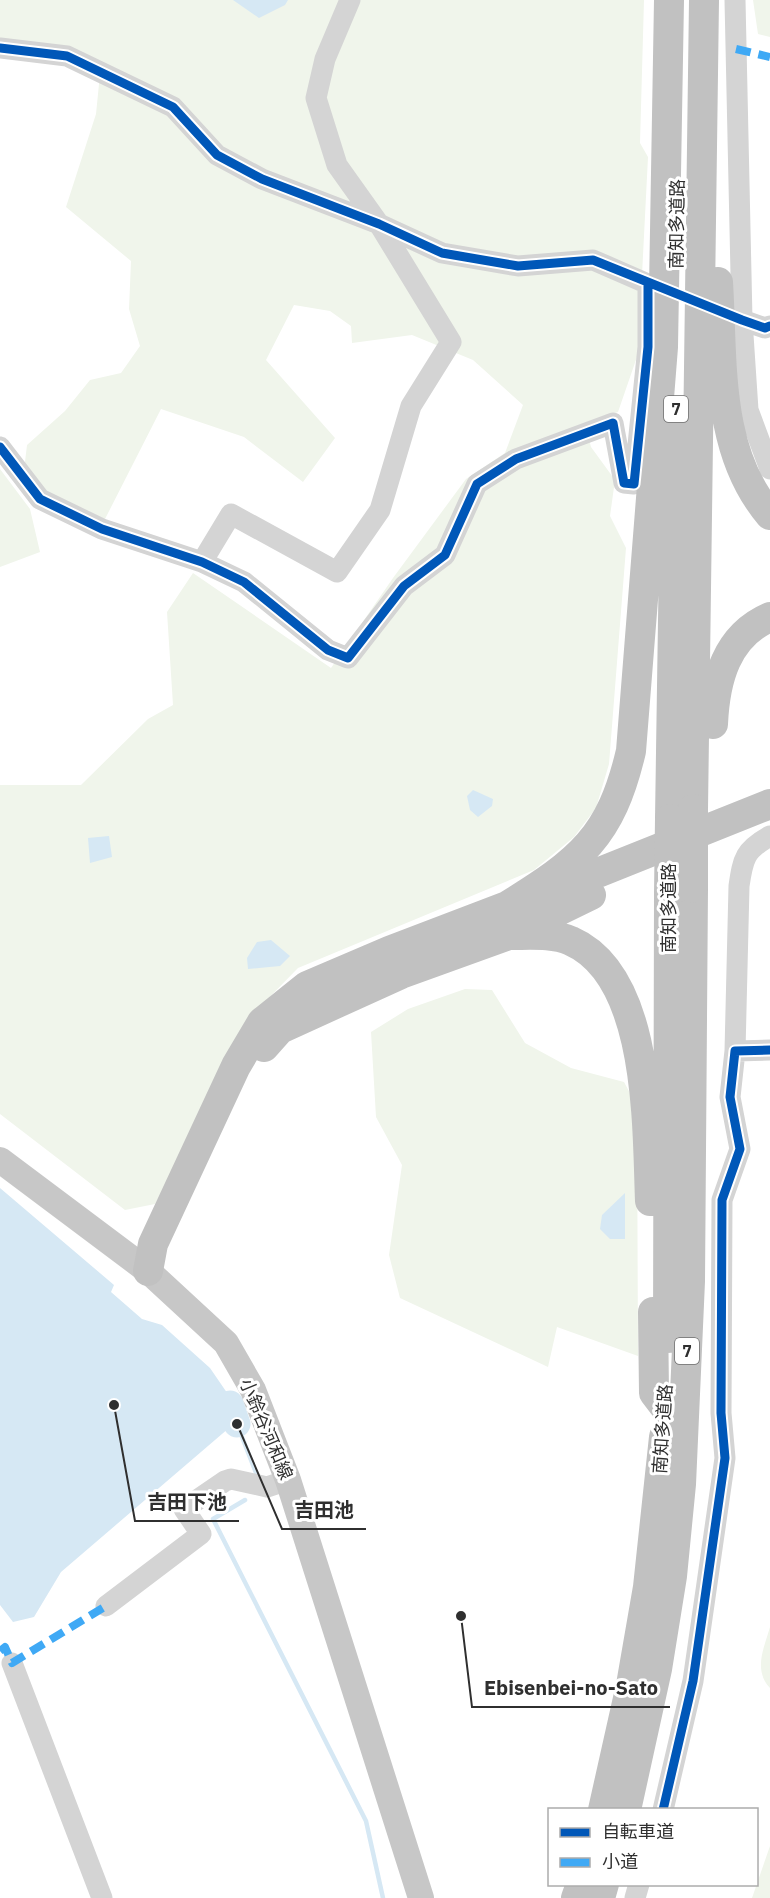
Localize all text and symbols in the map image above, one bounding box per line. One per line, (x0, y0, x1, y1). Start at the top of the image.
street label: 南知多道路 (664, 179, 689, 269)
road number: 7 (664, 396, 688, 422)
street label: 南知多道路 (657, 863, 680, 953)
road number: 7 (675, 1338, 699, 1364)
street label: 小鈴谷河和線 (235, 1375, 298, 1483)
street label: 南知多道路 (648, 1383, 677, 1475)
callout: 吉田下池 (135, 1483, 239, 1521)
text: 吉田下池 (147, 1488, 227, 1515)
callout: 吉田池 (282, 1491, 366, 1529)
text: 吉田池 (294, 1496, 354, 1523)
callout: Ebisenbei-no-Sato (472, 1669, 670, 1707)
text: Ebisenbei-no-Sato (484, 1674, 658, 1701)
legend (548, 1808, 758, 1886)
text: 自転車道 (602, 1820, 674, 1843)
text: 小道 (602, 1850, 638, 1873)

